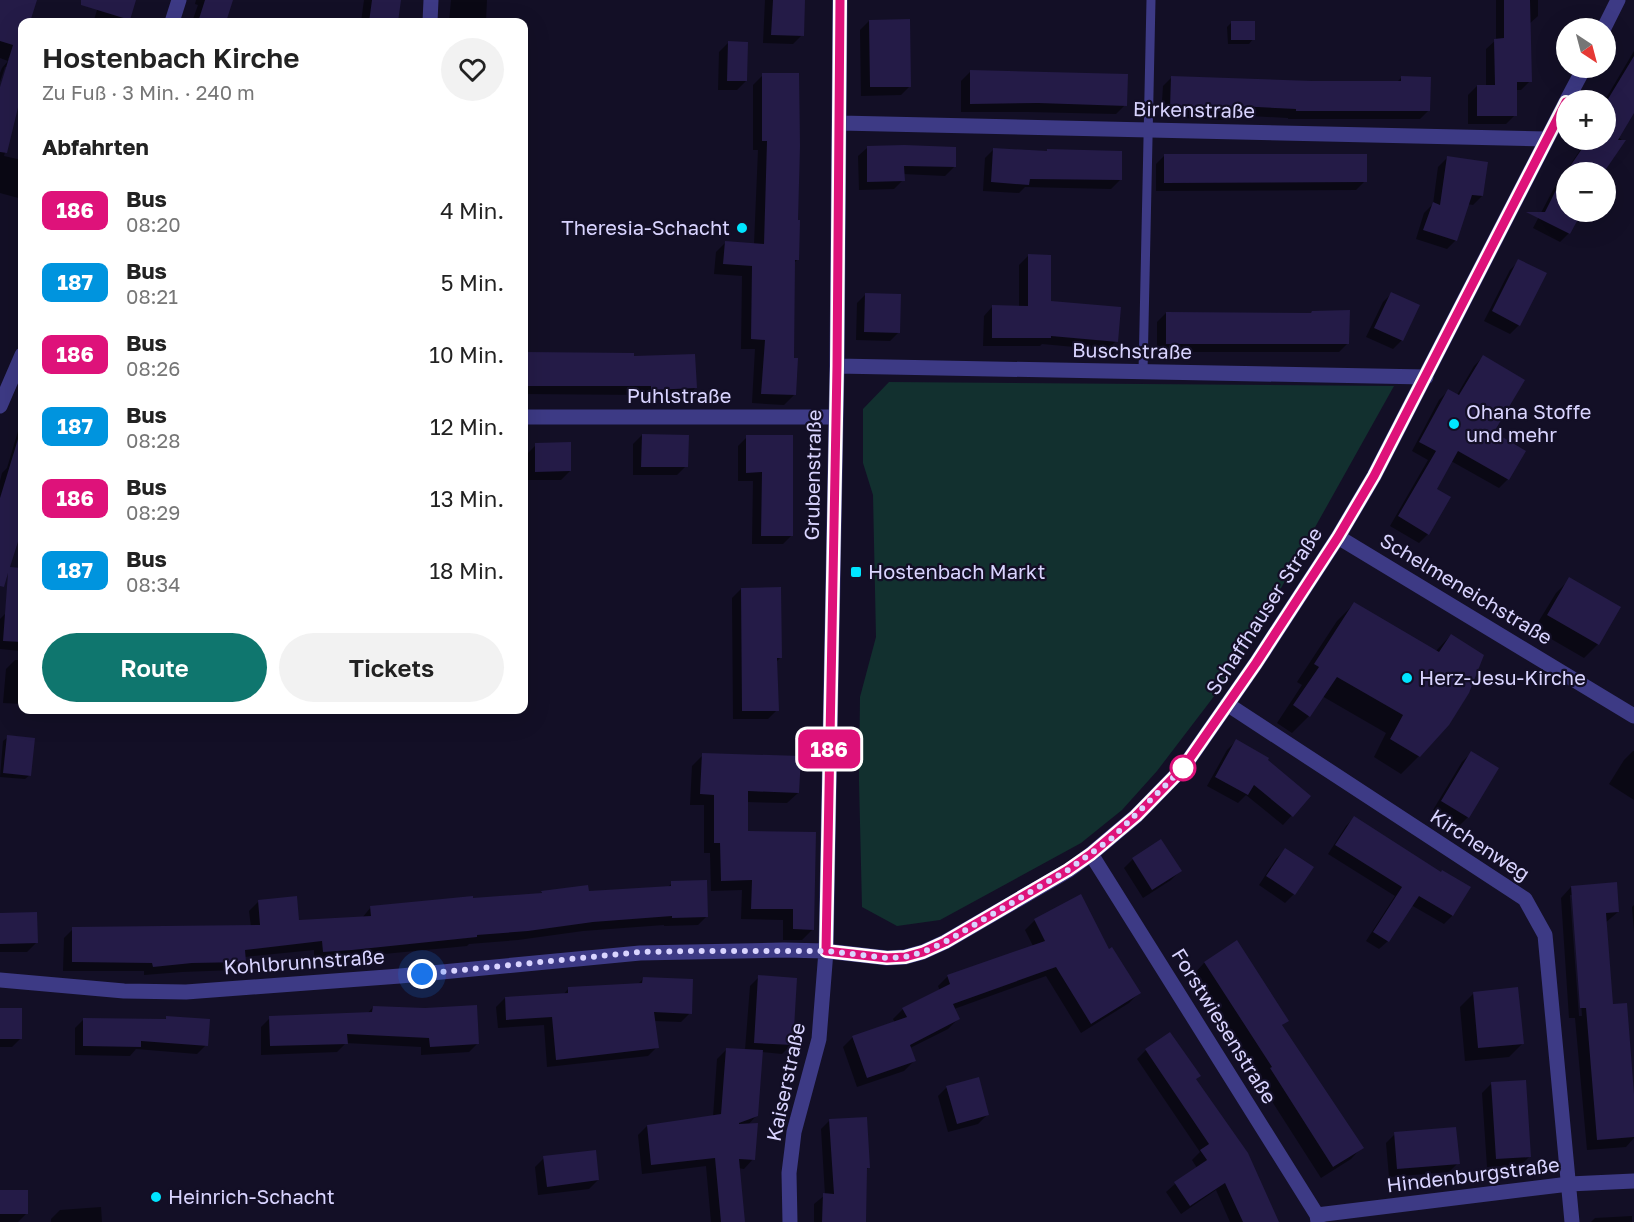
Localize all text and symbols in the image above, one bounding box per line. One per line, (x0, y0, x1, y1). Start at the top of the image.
north arrow (1556, 18, 1616, 78)
map controls (1556, 18, 1616, 222)
button: heart (441, 38, 504, 101)
text: Hostenbach Kirche (42, 41, 300, 74)
text: Zu Fuß · 3 Min. · 240 m (42, 80, 255, 104)
button: + (1556, 90, 1616, 150)
street label: Birkenstraße (1133, 96, 1255, 122)
text: Abfahrten (42, 133, 149, 160)
button: − (1556, 162, 1616, 222)
text: Bus (126, 185, 167, 212)
text: 186 (56, 197, 94, 223)
text: 4 Min. (440, 197, 504, 224)
text: 08:20 (126, 212, 181, 236)
place label: Theresia-Schacht (561, 215, 730, 239)
marker: Theresia-Schacht (735, 221, 749, 235)
text: Bus (126, 257, 167, 284)
text: 187 (57, 269, 93, 295)
text: 5 Min. (441, 269, 504, 296)
text: 08:21 (126, 284, 178, 308)
text: Bus (126, 329, 167, 356)
street label: Buschstraße (1072, 337, 1192, 363)
text: 186 (56, 341, 94, 367)
text: 10 Min. (429, 341, 504, 368)
text: 08:26 (126, 356, 180, 380)
street label: Puhlstraße (627, 383, 731, 407)
place label: Ohana Stoffe und mehr (1466, 399, 1591, 446)
text: Bus (126, 401, 167, 428)
street label: Grubenstraße (799, 409, 825, 541)
text: 187 (57, 413, 93, 439)
text: 12 Min. (430, 413, 504, 440)
marker: Ohana Stoffe und mehr (1447, 417, 1461, 431)
text: 08:28 (126, 428, 180, 452)
text: Bus (126, 473, 167, 500)
text: 186 (56, 485, 94, 511)
text: 13 Min. (430, 485, 504, 512)
text: 08:29 (126, 500, 180, 524)
street label: Schaffhauser Straße (1200, 522, 1326, 699)
street label: Schelmeneichstraße (1376, 527, 1557, 649)
text: Bus (126, 545, 167, 572)
text: 187 (57, 557, 93, 583)
text: 18 Min. (429, 557, 504, 584)
place label: Hostenbach Markt (868, 559, 1046, 583)
marker: Hostenbach Markt (849, 565, 863, 579)
text: 08:34 (126, 572, 181, 596)
button: Route (42, 633, 267, 702)
button: Tickets (279, 633, 504, 702)
place label: Herz-Jesu-Kirche (1419, 665, 1586, 689)
marker: Herz-Jesu-Kirche (1400, 671, 1414, 685)
line badge: 186 (794, 730, 864, 768)
text: 186 (810, 736, 848, 762)
unlabelled marker (1170, 755, 1196, 781)
street label: Kirchenweg (1426, 803, 1535, 885)
street label: Kohlbrunnstraße (222, 943, 385, 979)
street label: Forstwiesenstraße (1167, 943, 1282, 1108)
your location (407, 959, 437, 989)
street label: Kaiserstraße (761, 1020, 809, 1143)
street label: Hindenburgstraße (1385, 1151, 1561, 1197)
place label: Heinrich-Schacht (168, 1184, 335, 1208)
marker: Heinrich-Schacht (149, 1190, 163, 1204)

